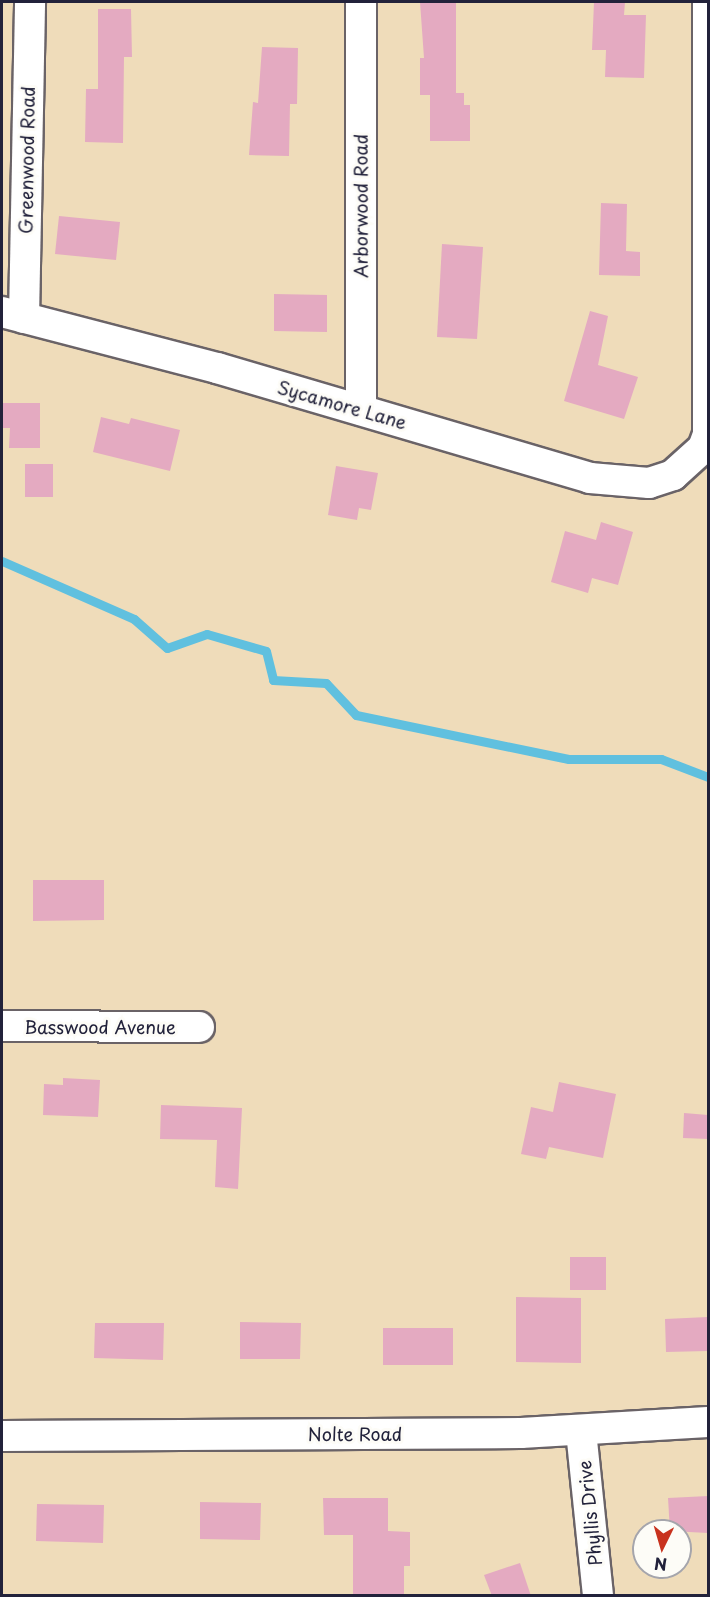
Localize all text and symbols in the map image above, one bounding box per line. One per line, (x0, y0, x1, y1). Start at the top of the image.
street label: Greenwood Road (15, 86, 39, 234)
street label: Arborwood Road (350, 134, 372, 278)
street label: Sycamore Lane (275, 376, 409, 434)
street label: Basswood Avenue (24, 1016, 176, 1038)
street label: Nolte Road (307, 1423, 403, 1445)
street label: Phyllis Drive (574, 1459, 606, 1567)
north arrow (632, 1519, 692, 1579)
text: N (653, 1552, 668, 1577)

